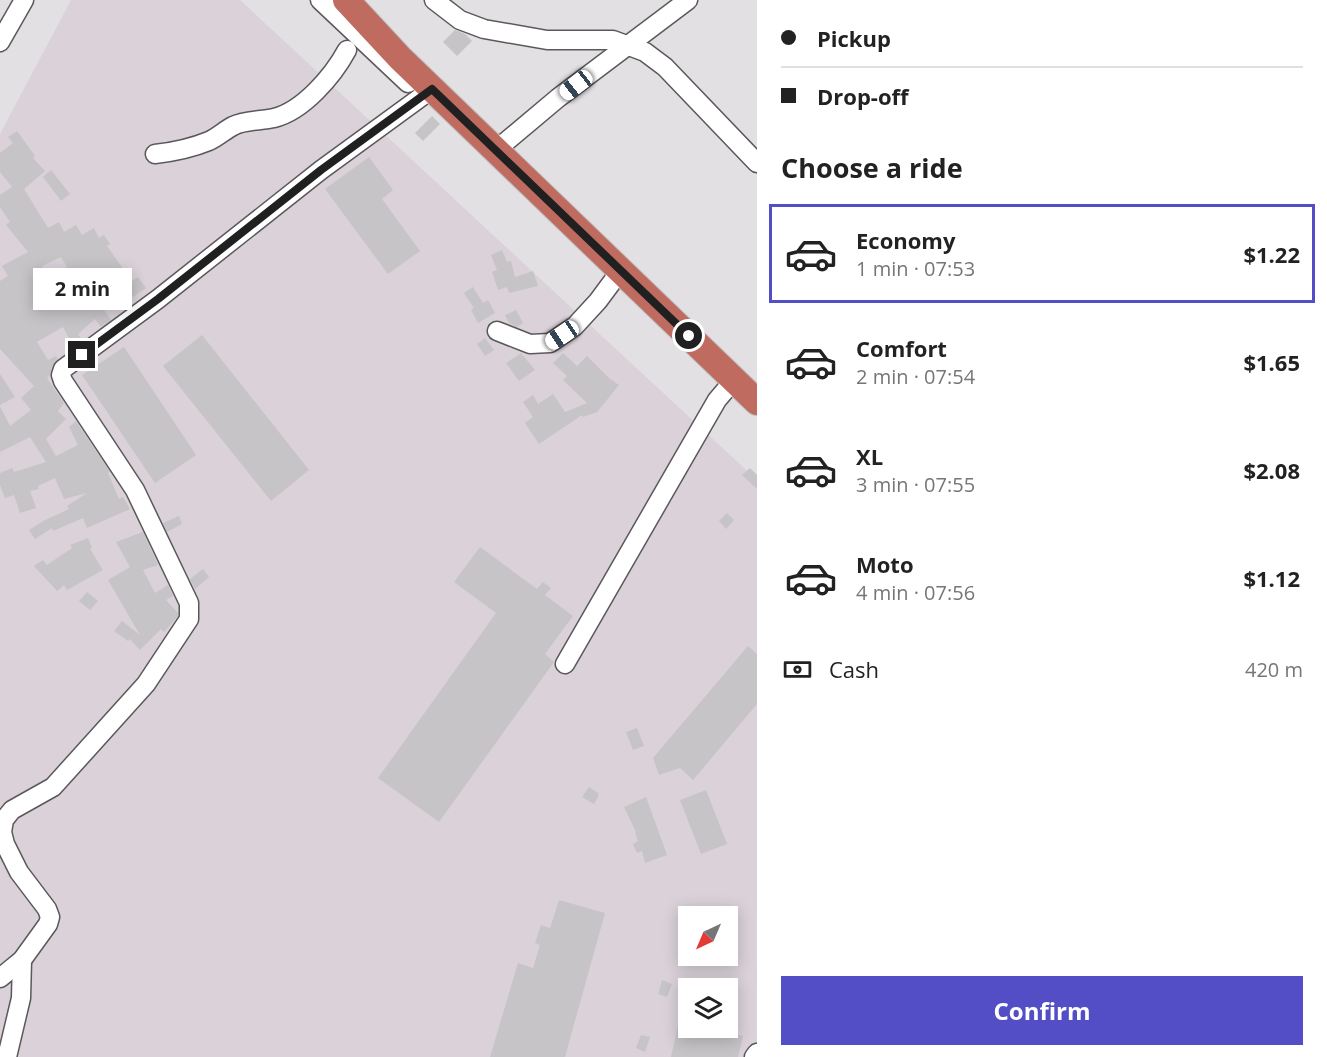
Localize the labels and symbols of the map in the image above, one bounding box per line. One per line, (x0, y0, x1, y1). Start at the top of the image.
car (556, 67, 596, 103)
callout: 2 min (32, 268, 132, 310)
car (542, 317, 582, 353)
route start (675, 322, 702, 349)
route end (68, 341, 95, 368)
north arrow (678, 906, 738, 966)

